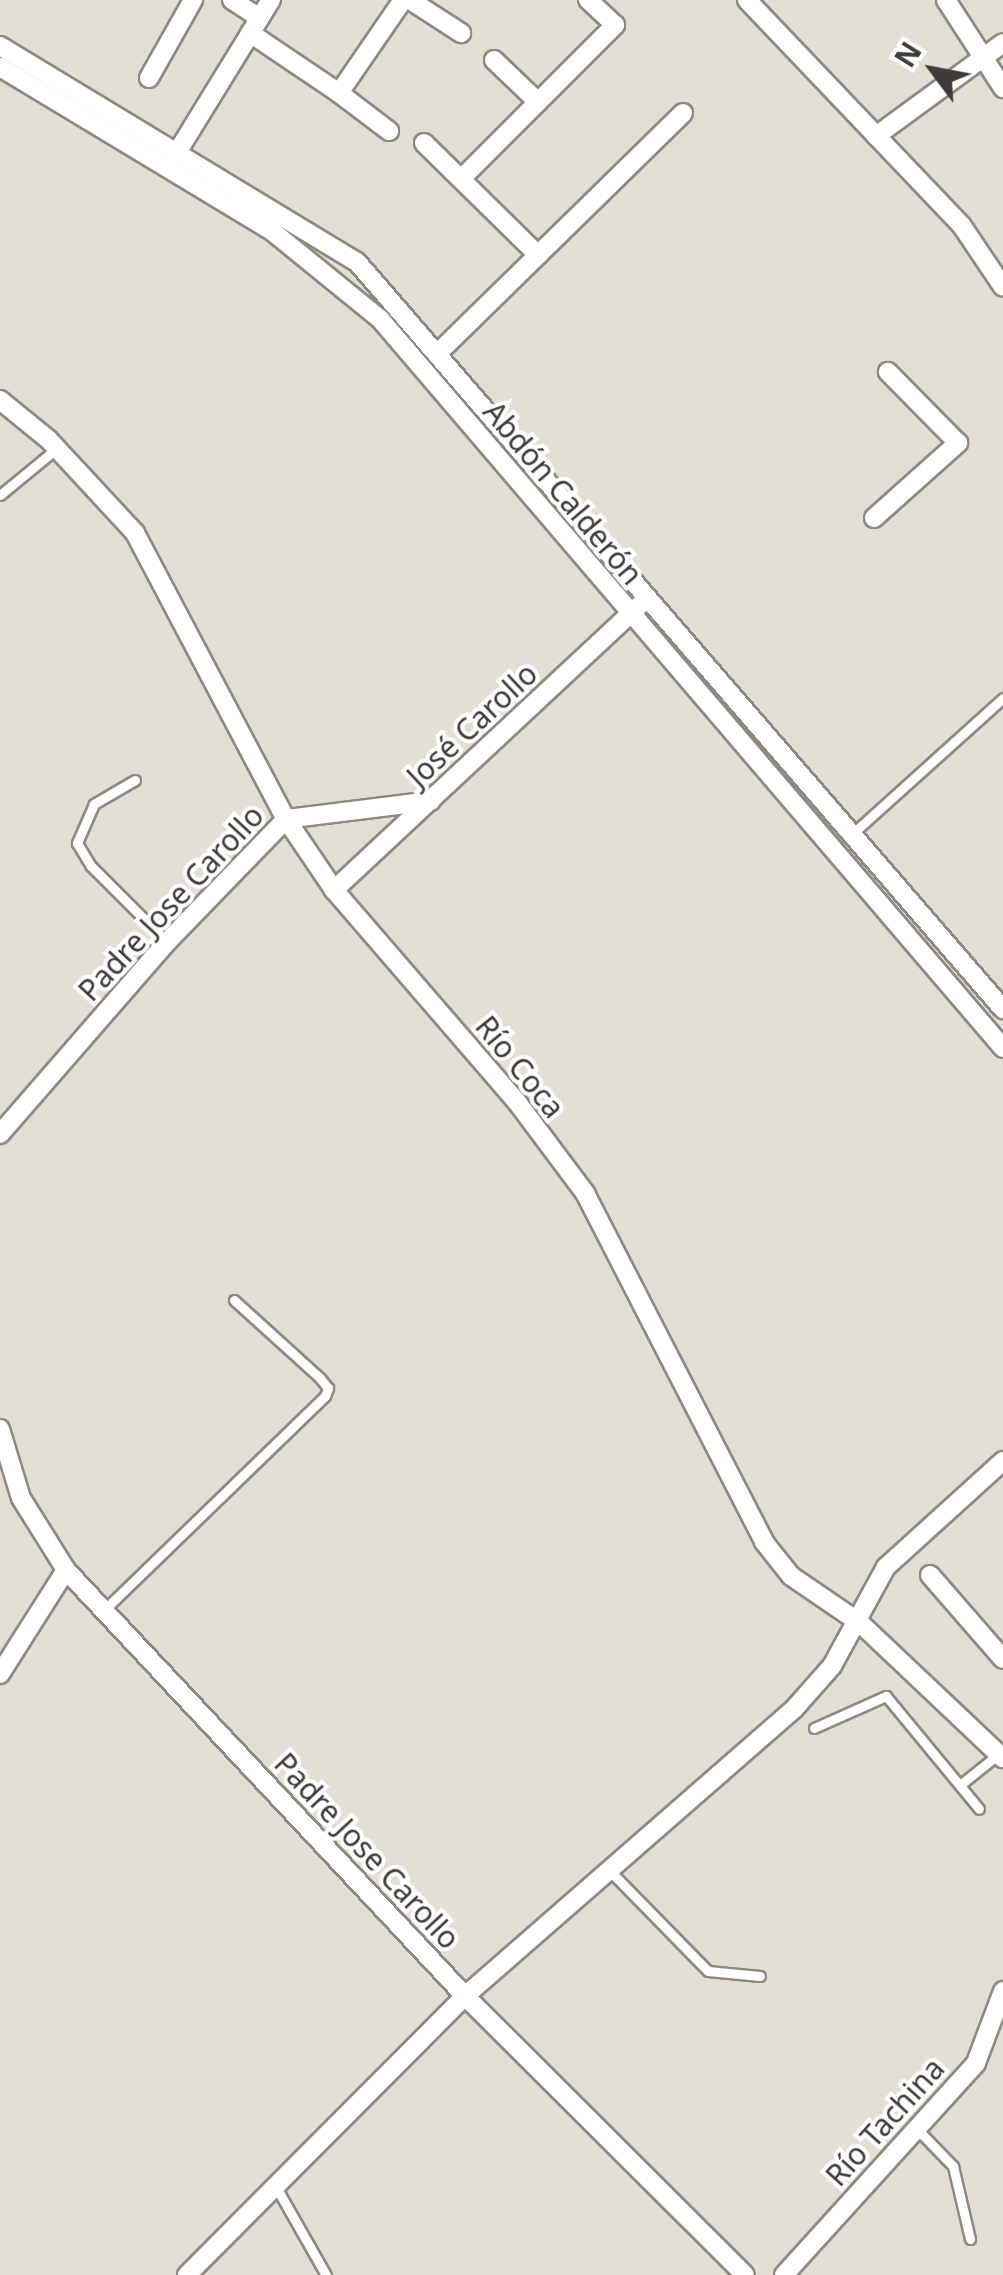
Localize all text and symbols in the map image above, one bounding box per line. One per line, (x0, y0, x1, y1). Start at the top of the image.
north arrow (883, 20, 983, 120)
text: N (885, 34, 930, 74)
street label: Abdón Calderón (476, 394, 650, 592)
street label: José Carollo (399, 656, 545, 794)
street label: Padre Jose Carollo (71, 798, 271, 1008)
street label: Río Coca (468, 1009, 572, 1125)
street label: Padre Jose Carollo (267, 1746, 467, 1956)
street label: Río Tachina (818, 2051, 952, 2193)

